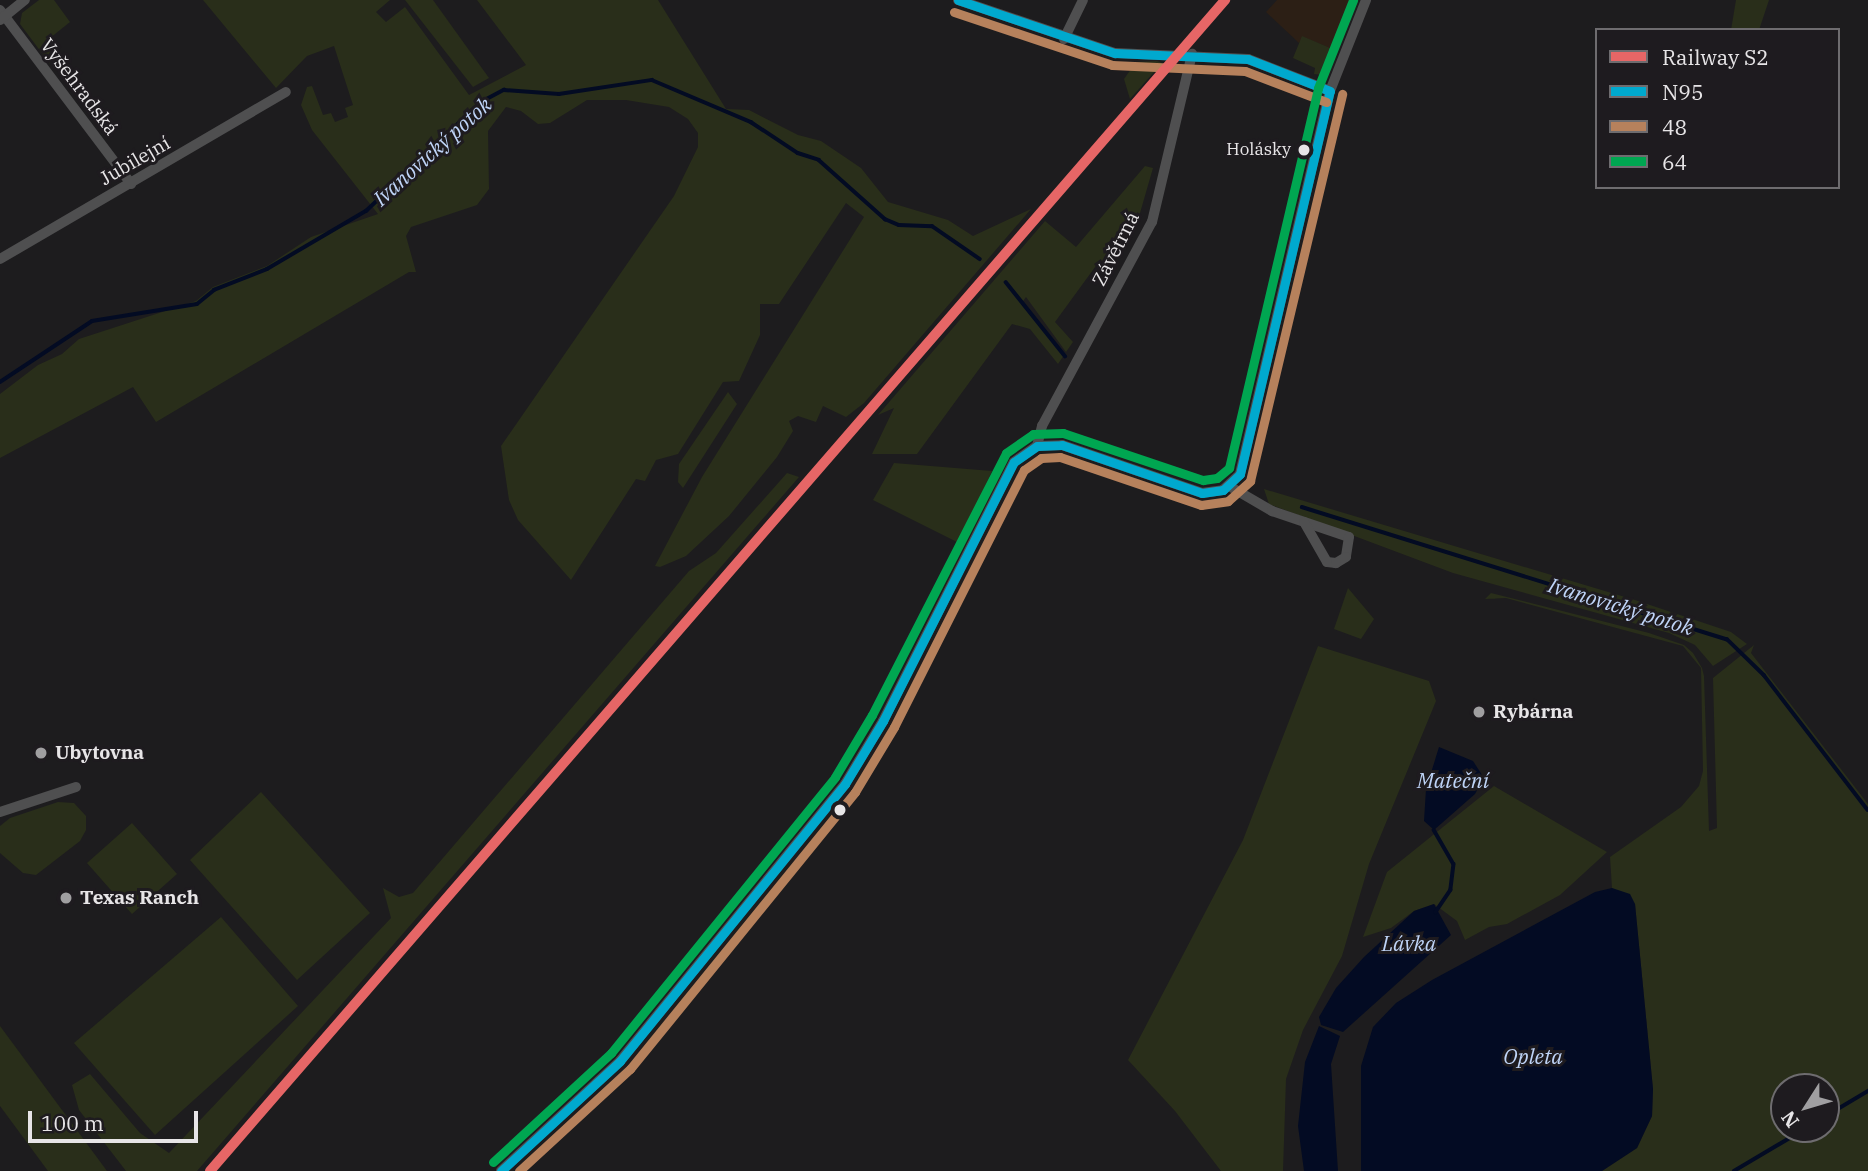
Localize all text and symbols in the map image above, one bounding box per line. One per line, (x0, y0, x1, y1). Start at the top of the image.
legend (1595, 28, 1840, 189)
street label: Vyšehradská (35, 34, 123, 140)
text: Railway S2 (1662, 43, 1769, 71)
text: N95 (1662, 78, 1704, 106)
water label: Ivanovický potok (368, 91, 496, 211)
text: 48 (1662, 113, 1687, 141)
street label: Jubilejní (96, 132, 174, 190)
place label: Holásky (1226, 140, 1291, 160)
marker: Holásky (1297, 143, 1311, 157)
text: 64 (1662, 148, 1687, 176)
street label: Závětrná (1088, 208, 1144, 290)
water label: Ivanovický potok (1545, 572, 1697, 640)
place label: Rybárna (1493, 701, 1573, 723)
marker: Rybárna (1471, 704, 1487, 720)
place label: Ubytovna (55, 742, 144, 764)
marker: Ubytovna (33, 745, 49, 761)
water label: Mateční (1417, 767, 1489, 793)
unlabelled marker (833, 803, 847, 817)
place label: Texas Ranch (80, 887, 199, 909)
marker: Texas Ranch (58, 890, 74, 906)
water label: Lávka (1382, 930, 1436, 956)
water label: Opleta (1503, 1043, 1563, 1069)
north arrow (1770, 1073, 1840, 1143)
scale bar (32, 1098, 201, 1142)
text: N (1776, 1106, 1804, 1133)
text: 100 m (41, 1109, 104, 1137)

